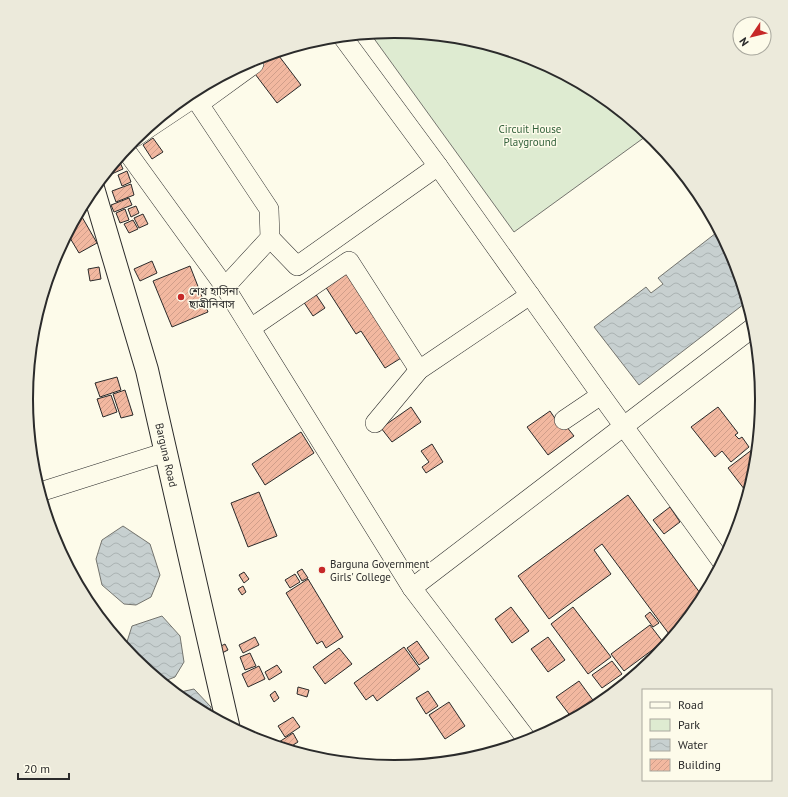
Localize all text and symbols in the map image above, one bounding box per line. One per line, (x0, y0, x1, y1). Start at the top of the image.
north arrow (732, 16, 772, 56)
text: N (736, 35, 752, 49)
park label: Circuit House Playground (499, 122, 562, 149)
place label: শেখ হাসিনা ছাত্রীনিবাস (188, 284, 239, 311)
marker: শেখ হাসিনা ছাত্রীনিবাস (176, 292, 186, 302)
street label: Barguna Road (152, 422, 180, 488)
place label: Barguna Government Girls' College (330, 557, 429, 584)
marker: Barguna Government Girls' College (317, 565, 327, 575)
legend (642, 689, 772, 781)
text: Road (678, 697, 703, 712)
text: Park (678, 717, 700, 732)
text: Water (678, 737, 708, 752)
scale bar (18, 755, 69, 781)
text: Building (678, 757, 721, 772)
text: 20 m (24, 761, 50, 776)

